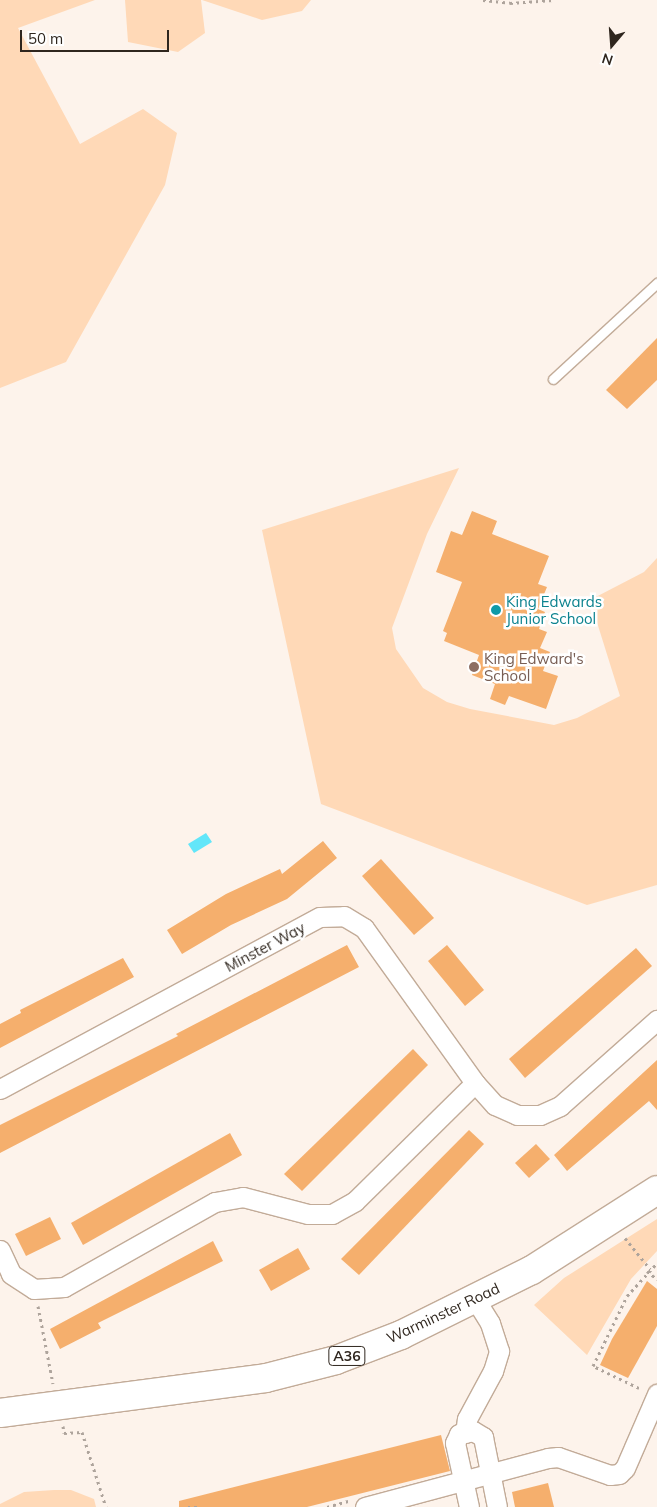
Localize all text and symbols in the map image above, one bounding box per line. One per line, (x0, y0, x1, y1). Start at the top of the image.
scale bar (22, 20, 171, 52)
north arrow (587, 20, 637, 70)
text: 50 m (28, 29, 63, 48)
text: N (600, 49, 615, 69)
place label: King Edwards Junior School (506, 592, 602, 627)
marker: King Edwards Junior School (490, 604, 502, 616)
place label: King Edward's School (484, 649, 584, 684)
marker: King Edward's School (468, 661, 480, 673)
street label: Minster Way (222, 918, 308, 976)
street label: Warminster Road (384, 1279, 502, 1347)
road number: A36 (328, 1344, 366, 1368)

